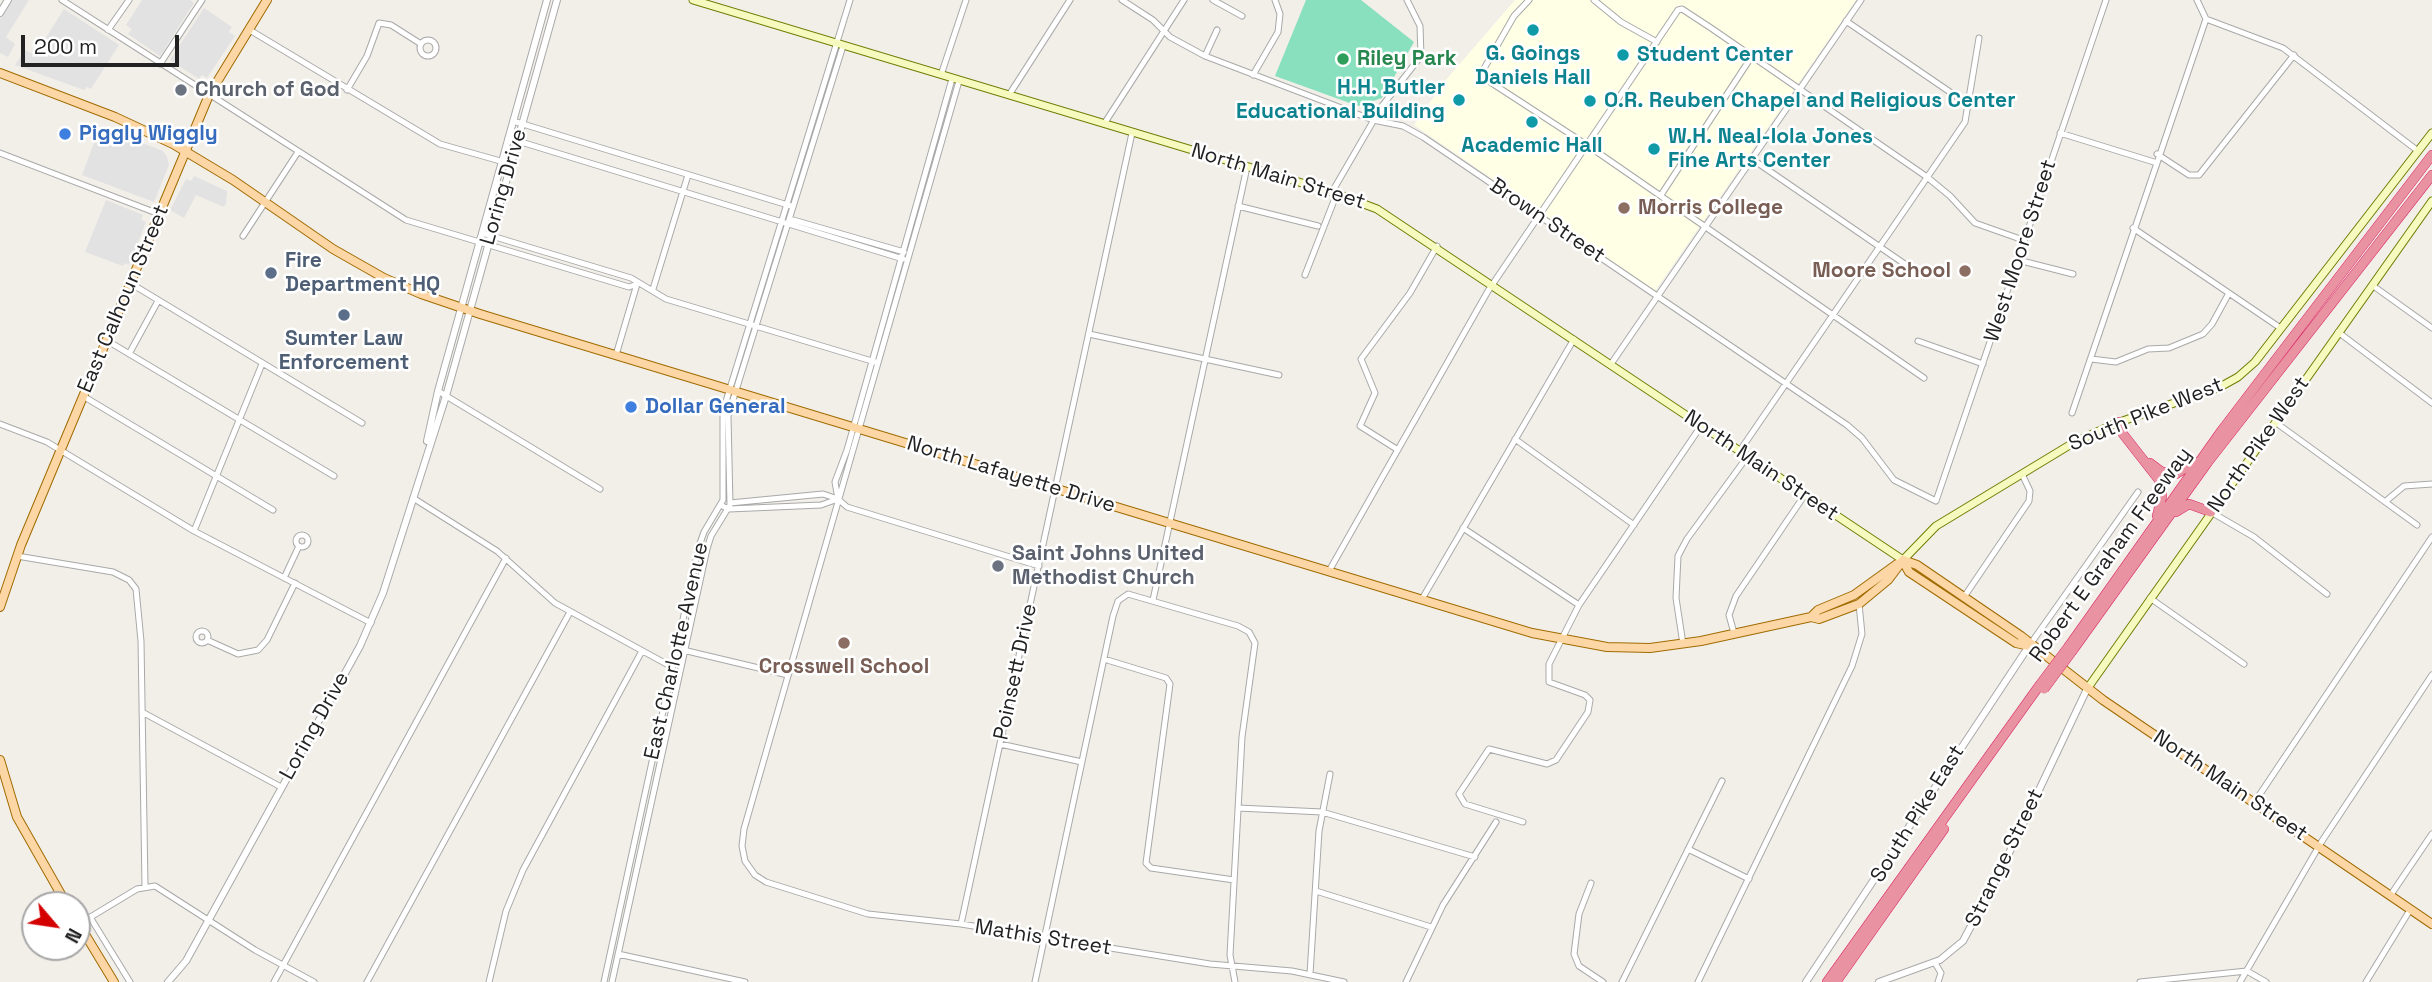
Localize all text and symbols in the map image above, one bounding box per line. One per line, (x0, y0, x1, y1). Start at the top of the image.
scale bar (24, 21, 182, 65)
marker: G. Goings Daniels Hall (1525, 22, 1541, 38)
text: 200 m (34, 33, 97, 60)
place label: G. Goings Daniels Hall (1475, 41, 1591, 91)
place label: Student Center (1637, 42, 1793, 68)
place label: Riley Park (1357, 46, 1457, 72)
marker: Student Center (1615, 47, 1631, 63)
marker: Riley Park (1335, 51, 1351, 67)
place label: H.H. Butler Educational Building (1236, 75, 1445, 125)
place label: Church of God (195, 77, 340, 103)
marker: Church of God (173, 82, 189, 98)
place label: O.R. Reuben Chapel and Religious Center (1604, 88, 2015, 114)
marker: H.H. Butler Educational Building (1451, 92, 1467, 108)
marker: O.R. Reuben Chapel and Religious Center (1582, 93, 1598, 109)
marker: Academic Hall (1524, 114, 1540, 130)
place label: Piggly Wiggly (79, 121, 218, 147)
place label: W.H. Neal-Iola Jones Fine Arts Center (1668, 124, 1873, 174)
marker: Piggly Wiggly (57, 126, 73, 142)
street label: Loring Drive (475, 126, 533, 248)
place label: Academic Hall (1461, 133, 1603, 159)
street label: North Main Street (1188, 139, 1368, 215)
marker: W.H. Neal-Iola Jones Fine Arts Center (1646, 141, 1662, 157)
street label: West Moore Street (1980, 157, 2062, 345)
street label: Brown Street (1485, 173, 1609, 269)
place label: Morris College (1638, 195, 1783, 221)
marker: Morris College (1616, 200, 1632, 216)
street label: East Calhoun Street (73, 201, 175, 397)
place label: Fire Department HQ (285, 248, 440, 298)
place label: Moore School (1812, 258, 1951, 284)
marker: Moore School (1957, 263, 1973, 279)
marker: Fire Department HQ (263, 265, 279, 281)
marker: Sumter Law Enforcement (336, 307, 352, 323)
place label: Sumter Law Enforcement (279, 326, 409, 376)
street label: North Pike West (2203, 372, 2315, 518)
street label: South Pike West (2065, 373, 2227, 457)
place label: Dollar General (645, 394, 786, 420)
marker: Dollar General (623, 399, 639, 415)
street label: North Main Street (1679, 405, 1843, 527)
street label: North Lafayette Drive (904, 431, 1118, 519)
street label: Robert E Graham Freeway (2025, 443, 2197, 667)
street label: East Charlotte Avenue (640, 540, 714, 762)
place label: Saint Johns United Methodist Church (1012, 541, 1204, 591)
marker: Saint Johns United Methodist Church (990, 558, 1006, 574)
street label: Poinsett Drive (989, 601, 1043, 743)
marker: Crosswell School (836, 635, 852, 651)
place label: Crosswell School (759, 654, 929, 680)
street label: Loring Drive (275, 668, 355, 784)
street label: North Main Street (2148, 725, 2312, 847)
street label: South Pike East (1866, 741, 1970, 887)
street label: Strange Street (1961, 785, 2049, 931)
north arrow (21, 891, 91, 961)
street label: Mathis Street (973, 915, 1113, 961)
text: N (59, 924, 87, 947)

